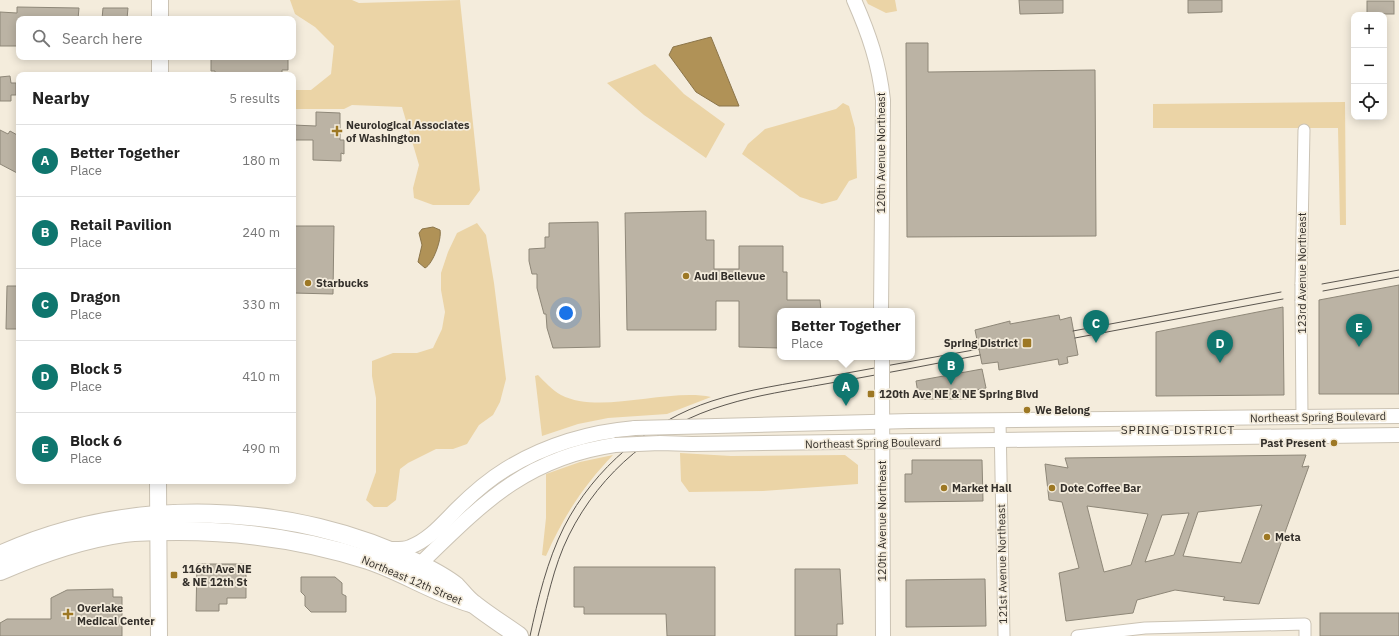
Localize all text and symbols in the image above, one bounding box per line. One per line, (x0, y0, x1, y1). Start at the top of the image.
map controls (1351, 12, 1387, 120)
button: + (1351, 12, 1387, 48)
search box (16, 16, 296, 60)
icon: search (30, 27, 52, 49)
text: Search here (62, 29, 142, 48)
button: − (1351, 48, 1387, 84)
button: locate (1351, 84, 1387, 120)
text: Nearby (32, 87, 90, 109)
text: 5 results (229, 90, 280, 107)
street label: 120th Avenue Northeast (874, 92, 888, 214)
place label: Neurological Associates of Washington (346, 118, 470, 145)
marker: Neurological Associates of Washington (331, 125, 343, 137)
text: Better Together (70, 143, 180, 162)
text: A (41, 152, 49, 169)
text: 180 m (242, 152, 280, 169)
text: Place (70, 162, 102, 179)
street label: 123rd Avenue Northeast (1295, 212, 1309, 334)
text: Retail Pavilion (70, 215, 172, 234)
text: B (41, 224, 49, 241)
text: 240 m (242, 224, 280, 241)
text: Place (70, 234, 102, 251)
place label: Audi Bellevue (694, 269, 765, 283)
marker: Audi Bellevue (681, 271, 691, 281)
place label: Starbucks (316, 276, 369, 290)
marker: Starbucks (303, 278, 313, 288)
text: Dragon (70, 287, 120, 306)
text: C (41, 296, 49, 313)
text: 330 m (242, 296, 280, 313)
your location (556, 303, 576, 323)
text: Place (70, 306, 102, 323)
popup (777, 308, 915, 360)
pin: C (1083, 310, 1109, 343)
pin: E (1346, 314, 1372, 347)
text: Better Together (791, 316, 901, 335)
pin: D (1207, 330, 1233, 363)
text: Place (791, 335, 823, 352)
place label: Spring District (944, 336, 1018, 350)
marker: Spring District (1021, 337, 1033, 349)
pin: B (938, 352, 964, 385)
text: Block 5 (70, 359, 122, 378)
text: D (40, 368, 50, 385)
text: 410 m (242, 368, 280, 385)
pin: A (833, 373, 859, 406)
text: Place (70, 378, 102, 395)
place label: 120th Ave NE & NE Spring Blvd (879, 387, 1038, 401)
marker: 120th Ave NE & NE Spring Blvd (866, 389, 876, 399)
place label: We Belong (1035, 403, 1091, 417)
marker: We Belong (1022, 405, 1032, 415)
street label: Northeast Spring Boulevard (1250, 409, 1386, 425)
district label: SPRING DISTRICT (1121, 422, 1235, 437)
text: Block 6 (70, 431, 122, 450)
street label: Northeast Spring Boulevard (805, 435, 941, 451)
place label: Past Present (1260, 436, 1326, 450)
marker: Past Present (1329, 438, 1339, 448)
text: E (41, 440, 49, 457)
text: 490 m (242, 440, 280, 457)
text: Place (70, 450, 102, 467)
street label: 120th Avenue Northeast (875, 460, 889, 582)
place label: Market Hall (952, 481, 1012, 495)
place label: Dote Coffee Bar (1060, 481, 1142, 495)
marker: Market Hall (939, 483, 949, 493)
marker: Dote Coffee Bar (1047, 483, 1057, 493)
street label: 121st Avenue Northeast (994, 504, 1010, 624)
place label: Meta (1275, 530, 1301, 544)
marker: Meta (1262, 532, 1272, 542)
street label: Northeast 12th Street (360, 552, 465, 608)
place label: 116th Ave NE & NE 12th St (182, 562, 252, 589)
marker: 116th Ave NE & NE 12th St (169, 570, 179, 580)
place label: Overlake Medical Center (77, 601, 155, 628)
marker: Overlake Medical Center (62, 608, 74, 620)

